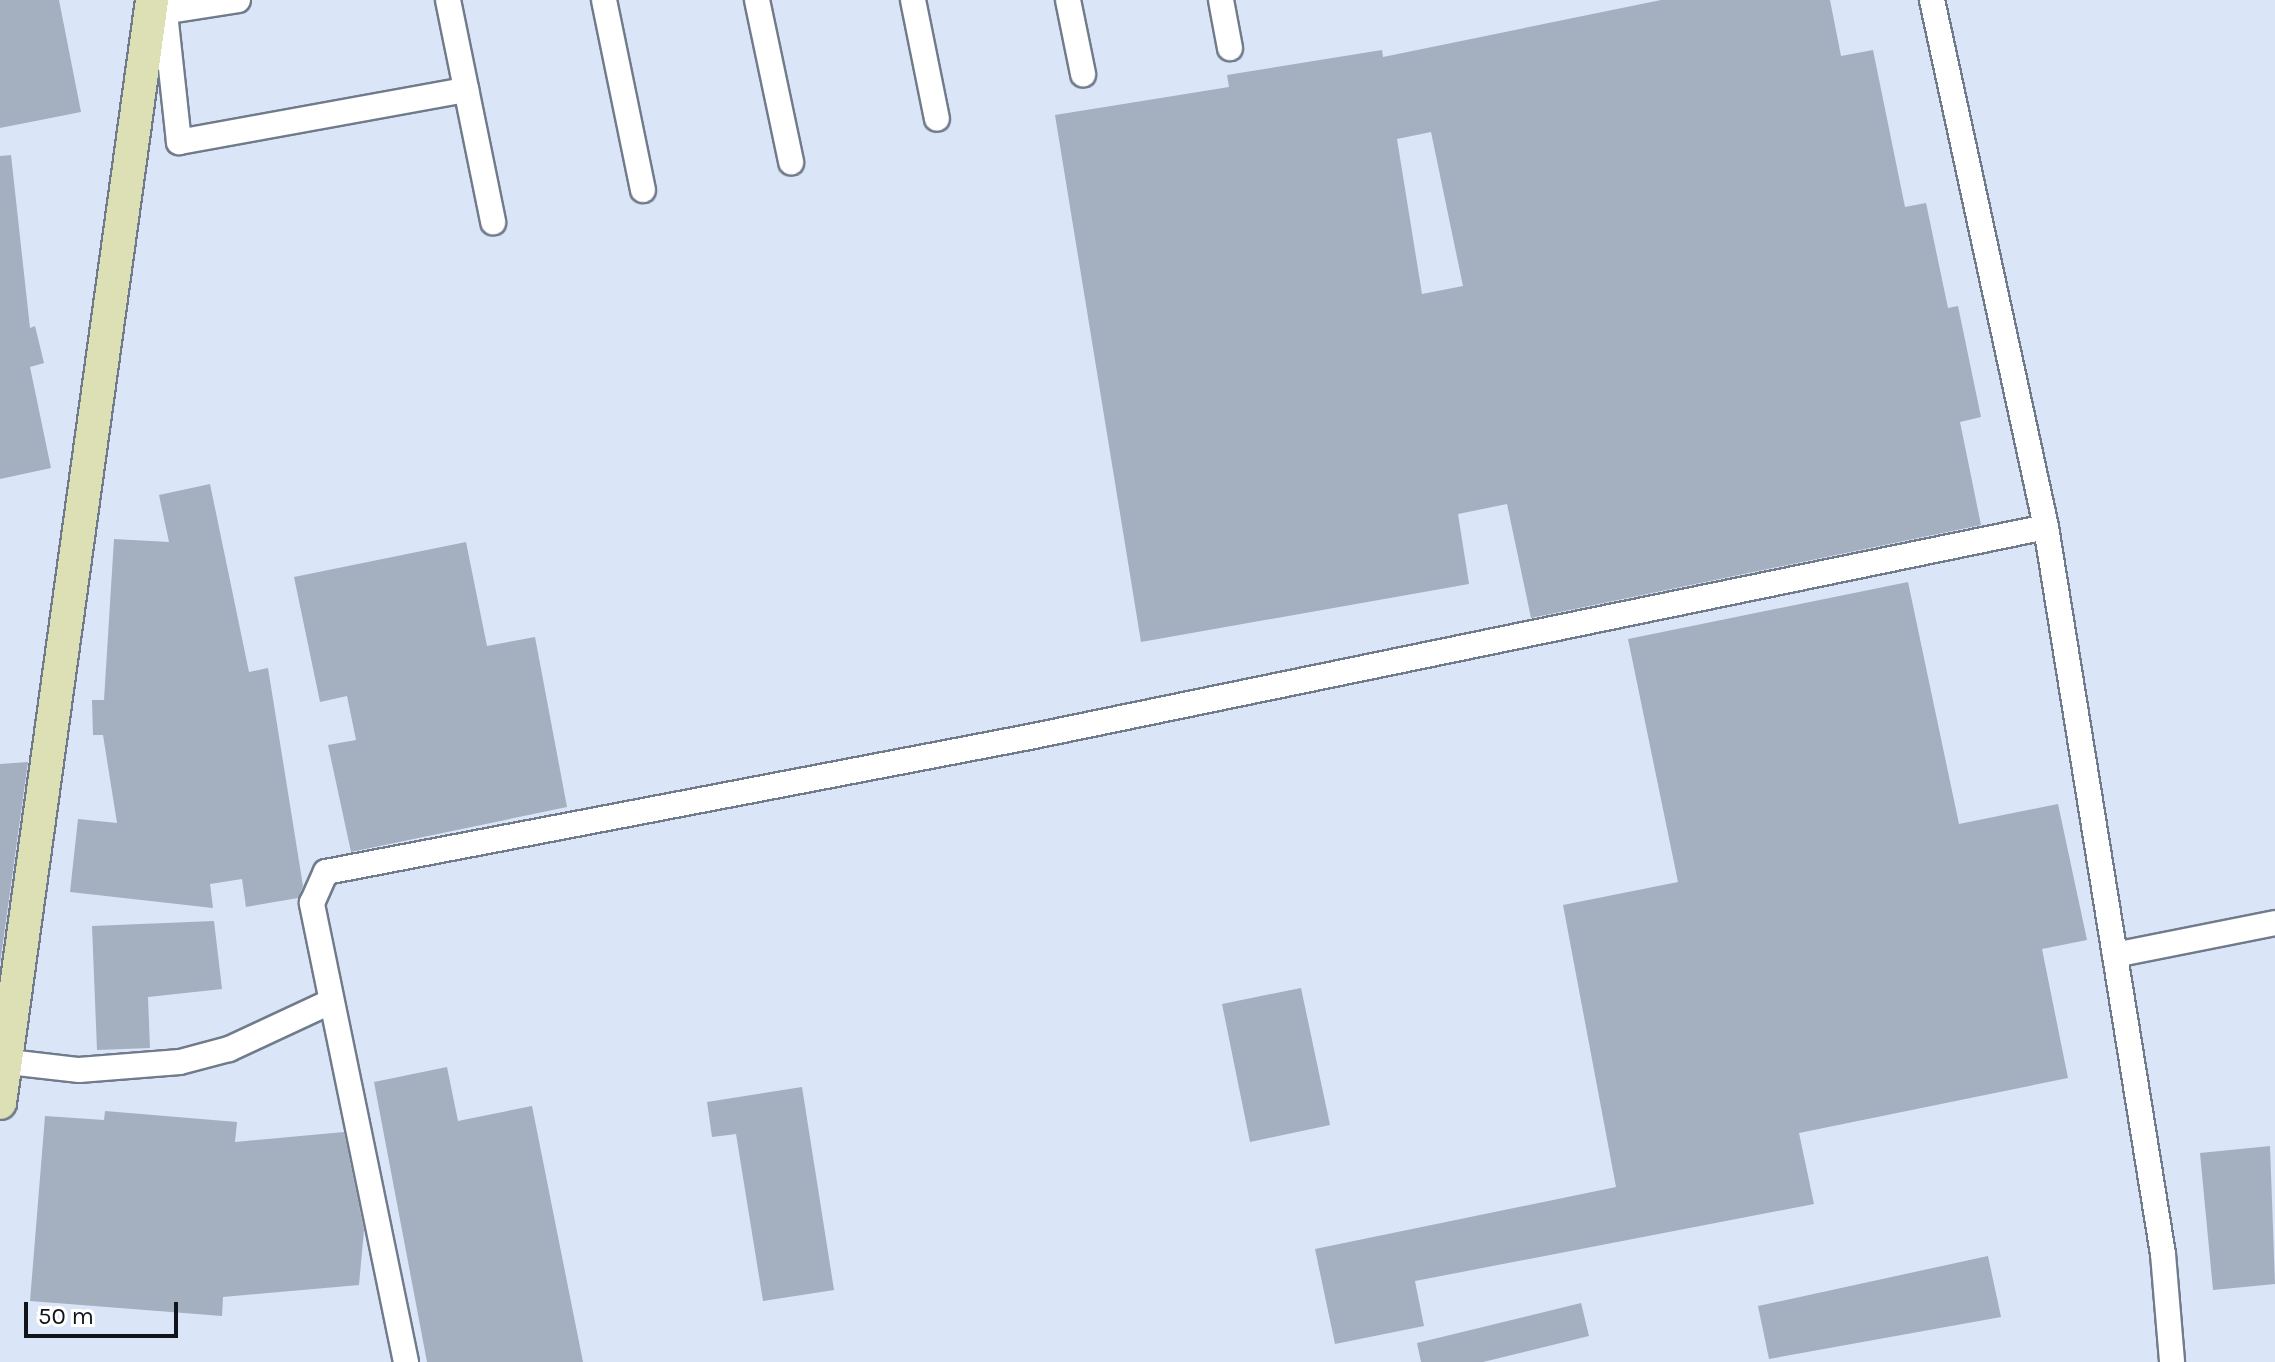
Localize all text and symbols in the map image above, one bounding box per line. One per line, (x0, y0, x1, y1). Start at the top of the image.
scale bar (28, 1286, 182, 1336)
text: 50 m (38, 1302, 94, 1330)

